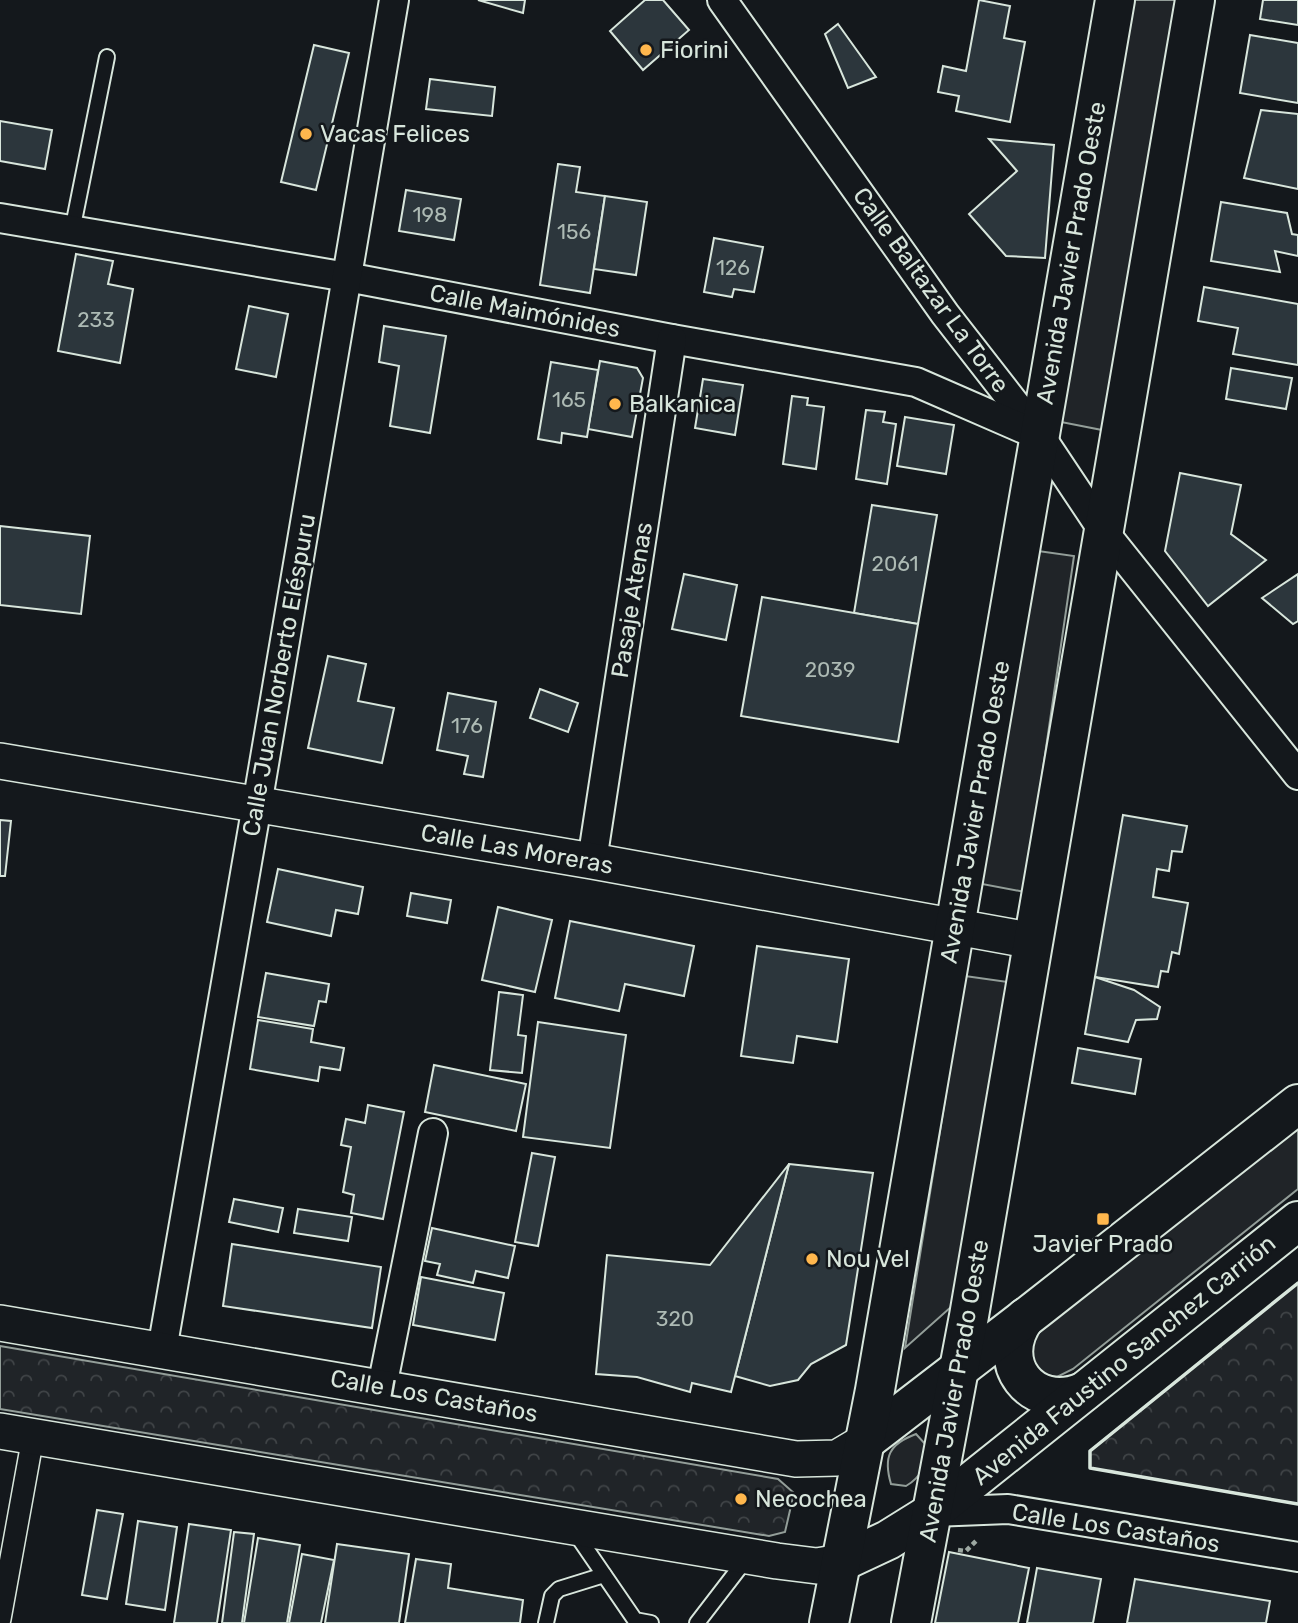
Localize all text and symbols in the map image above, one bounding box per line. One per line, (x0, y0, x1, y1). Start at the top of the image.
place label: Fiorini (660, 36, 729, 64)
marker: Fiorini (638, 42, 654, 58)
street label: Avenida Javier Prado Oeste (1031, 100, 1111, 406)
place label: Vacas Felices (320, 120, 470, 148)
marker: Vacas Felices (298, 126, 314, 142)
street label: Calle Baltazar La Torre (847, 182, 1015, 398)
house number: 198 (413, 202, 447, 227)
house number: 156 (557, 219, 591, 244)
house number: 126 (716, 255, 750, 280)
street label: Calle Maimónides (427, 279, 623, 343)
house number: 233 (77, 307, 115, 332)
house number: 165 (552, 387, 586, 412)
place label: Balkanica (629, 390, 736, 418)
marker: Balkanica (607, 396, 623, 412)
street label: Calle Juan Norberto Eléspuru (237, 511, 321, 839)
street label: Pasaje Atenas (606, 520, 658, 680)
house number: 2061 (872, 551, 918, 576)
house number: 2039 (805, 657, 855, 682)
street label: Avenida Javier Prado Oeste (935, 659, 1015, 965)
house number: 176 (451, 713, 483, 738)
street label: Calle Las Moreras (419, 818, 615, 880)
marker: Javier Prado (1095, 1211, 1111, 1227)
street label: Avenida Faustino Sanchez Carrión (967, 1229, 1281, 1491)
place label: Javier Prado (1033, 1230, 1173, 1258)
street label: Avenida Javier Prado Oeste (914, 1238, 994, 1544)
place label: Nou Vel (826, 1245, 910, 1273)
marker: Nou Vel (804, 1251, 820, 1267)
house number: 320 (656, 1306, 694, 1331)
street label: Calle Los Castaños (328, 1364, 540, 1428)
place label: Necochea (755, 1485, 867, 1513)
marker: Necochea (733, 1491, 749, 1507)
street label: Calle Los Castaños (1010, 1498, 1222, 1558)

